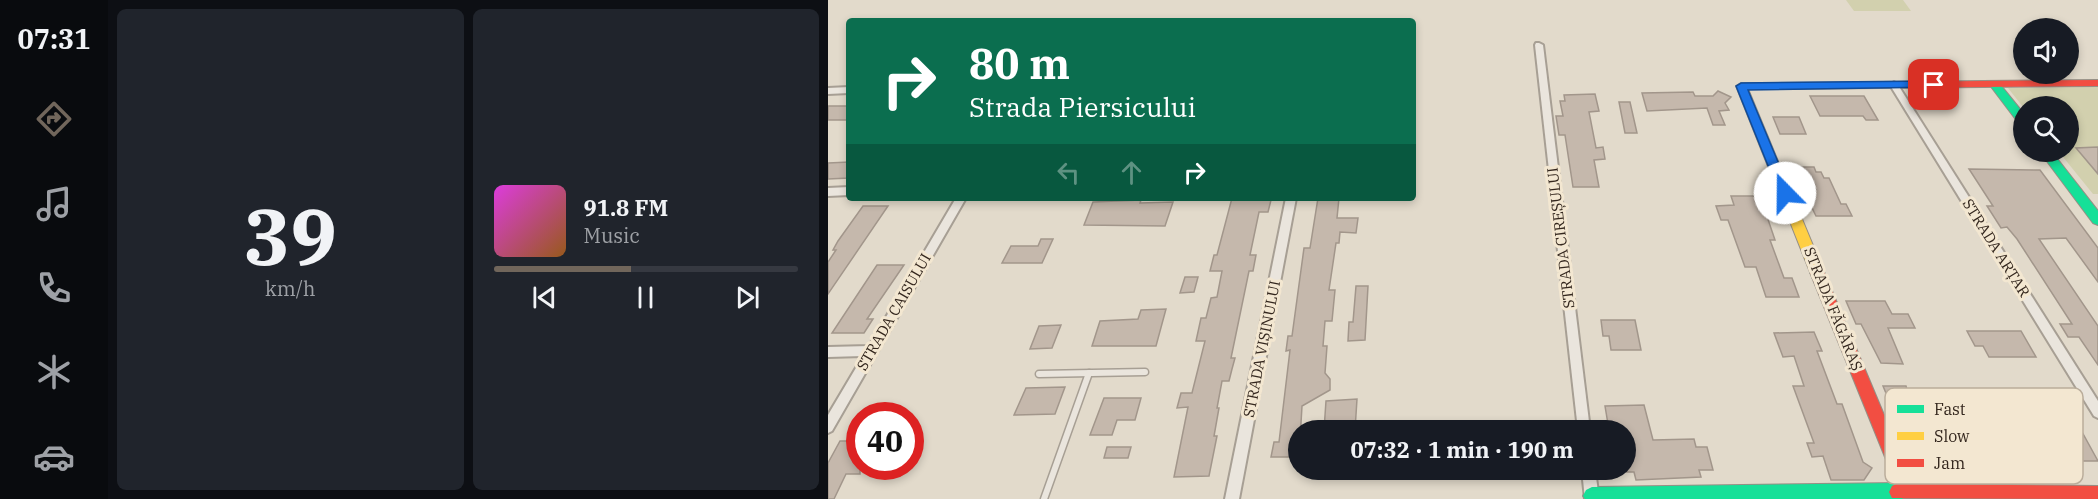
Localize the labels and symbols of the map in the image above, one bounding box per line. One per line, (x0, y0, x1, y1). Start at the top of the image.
pin (1908, 59, 1959, 110)
position arrow (1753, 161, 1817, 225)
street label: STRADA CIREȘULUI (1542, 166, 1579, 310)
street label: STRADA ARȚAR (1959, 195, 2034, 300)
street label: STRADA FĂGĂRAȘ (1800, 244, 1867, 373)
street label: STRADA CAISULUI (852, 250, 935, 374)
street label: STRADA VIȘINULUI (1239, 279, 1284, 419)
legend (1885, 388, 2083, 484)
text: Fast (1934, 399, 1966, 419)
speed limit sign: 40 (846, 402, 924, 480)
text: Slow (1934, 426, 1970, 446)
text: Jam (1934, 453, 1965, 473)

